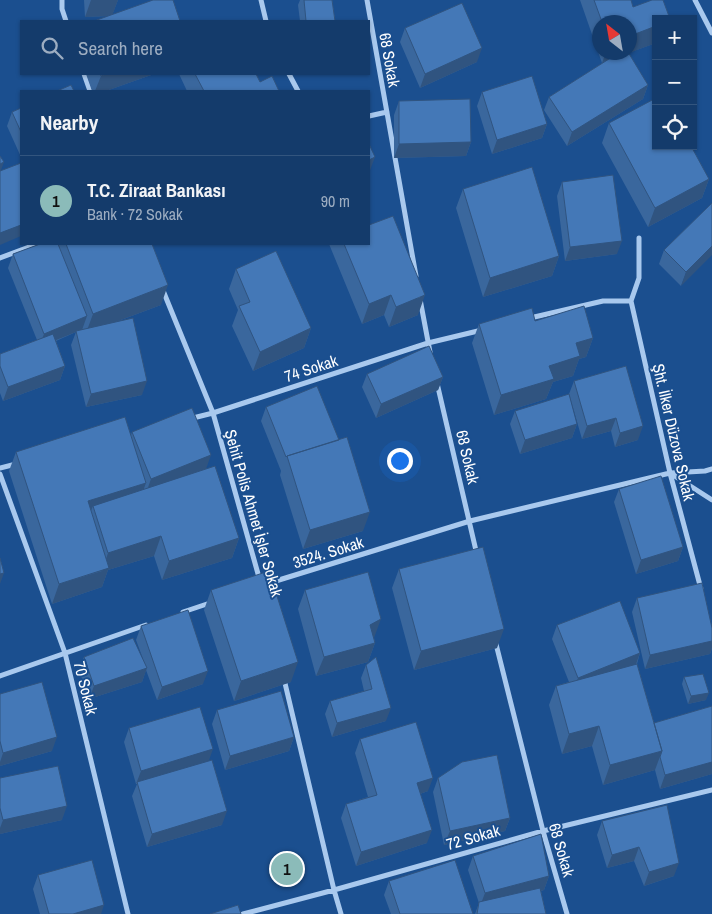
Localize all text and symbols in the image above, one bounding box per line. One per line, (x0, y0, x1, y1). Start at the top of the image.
north arrow (592, 15, 637, 60)
map controls (652, 15, 697, 150)
button: + (652, 15, 697, 60)
search box (20, 20, 370, 75)
street label: 68 Sokak (374, 31, 406, 89)
icon: search (38, 34, 66, 62)
text: Search here (78, 35, 163, 61)
button: − (652, 60, 697, 105)
button: locate (652, 105, 697, 150)
text: Nearby (40, 108, 98, 137)
text: T.C. Ziraat Bankası (87, 177, 226, 203)
text: 1 (52, 190, 60, 212)
text: 90 m (321, 190, 350, 212)
text: Bank · 72 Sokak (87, 203, 183, 225)
street label: 74 Sokak (282, 349, 341, 387)
street label: Şht. İlker Düzova Sokak (648, 361, 701, 503)
street label: Şehit Polis Ahmet İşler Sokak (220, 427, 289, 600)
street label: 68 Sokak (451, 428, 485, 487)
your location (387, 448, 413, 474)
street label: 3524. Sokak (290, 531, 367, 573)
street label: 70 Sokak (69, 659, 103, 718)
street label: 72 Sokak (444, 819, 503, 855)
street label: 68 Sokak (544, 821, 580, 880)
pin: 1 (271, 850, 303, 888)

